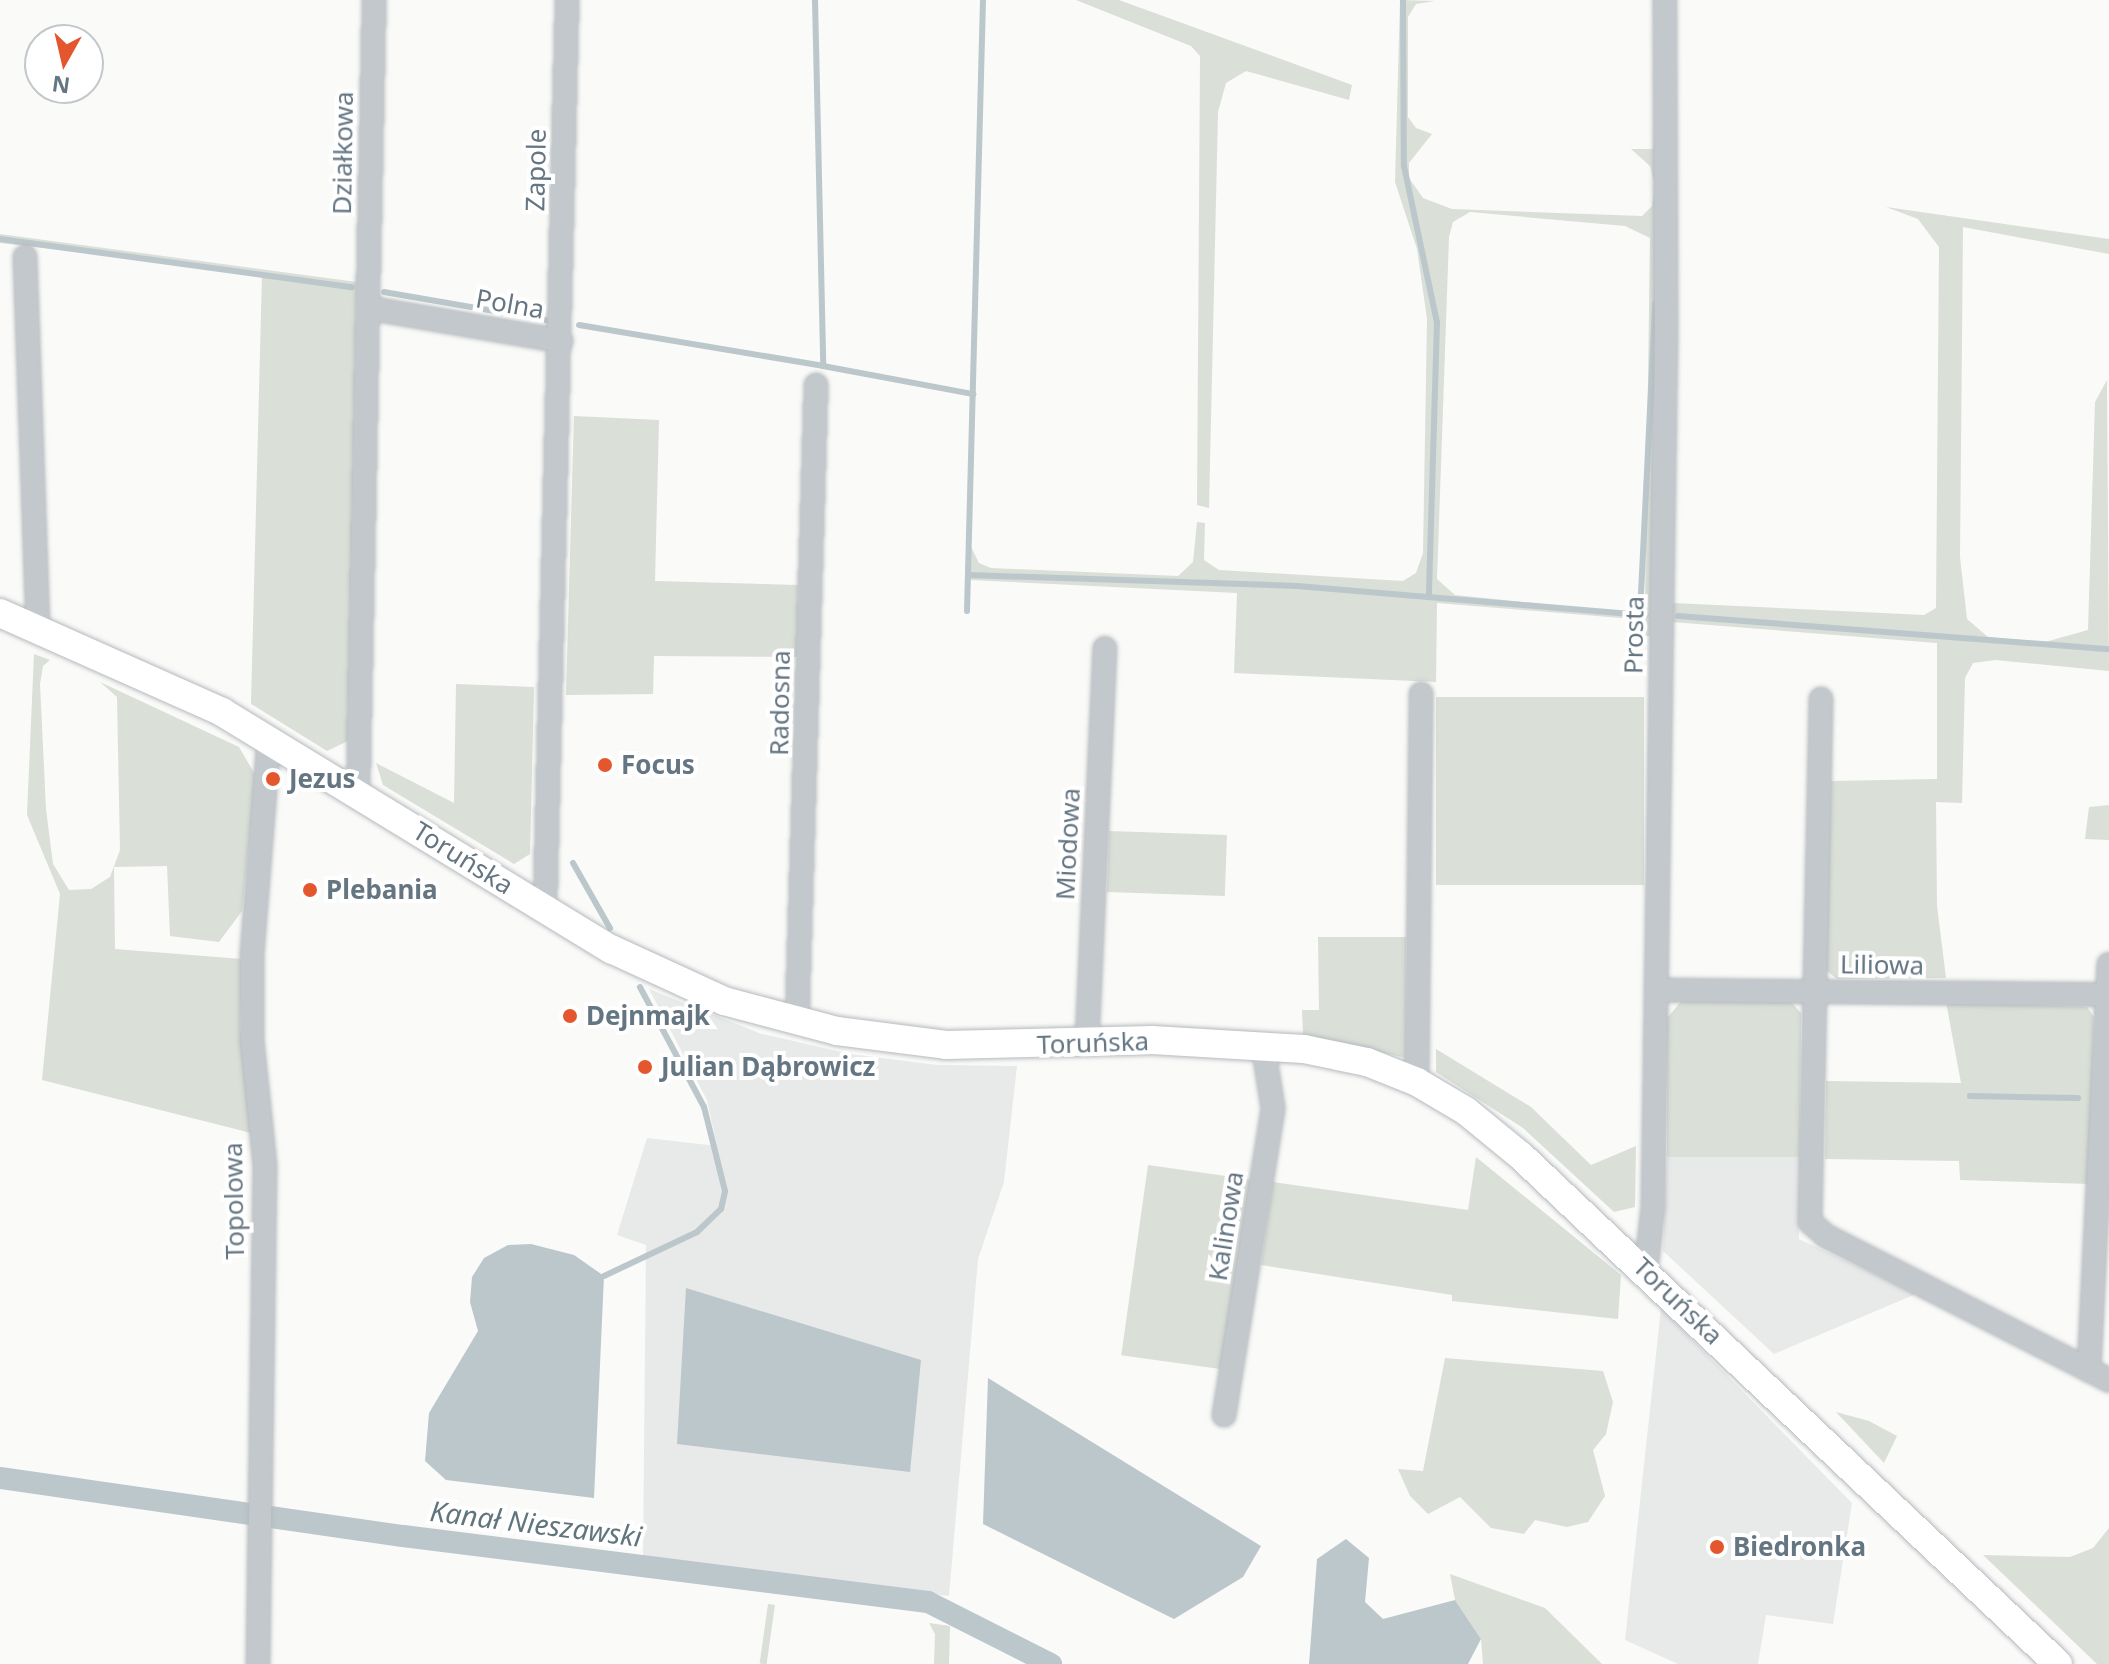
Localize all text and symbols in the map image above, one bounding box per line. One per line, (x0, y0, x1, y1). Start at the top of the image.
north arrow (24, 24, 104, 104)
text: N (50, 70, 72, 102)
street label: Działkowa (326, 91, 360, 215)
street label: Zapole (520, 128, 552, 212)
street label: Polna (473, 283, 547, 325)
street label: Prosta (1618, 596, 1650, 674)
street label: Radosna (763, 650, 797, 756)
place label: Focus (621, 749, 695, 781)
marker: Focus (596, 756, 614, 774)
place label: Jezus (289, 763, 356, 795)
marker: Jezus (264, 770, 282, 788)
street label: Miodowa (1049, 787, 1087, 901)
street label: Toruńska (407, 815, 519, 901)
place label: Plebania (326, 874, 438, 906)
marker: Plebania (301, 881, 319, 899)
street label: Liliowa (1840, 949, 1924, 981)
place label: Dejnmajk (586, 1000, 710, 1032)
marker: Dejnmajk (561, 1007, 579, 1025)
street label: Toruńska (1036, 1025, 1150, 1061)
place label: Julian Dąbrowicz (661, 1051, 875, 1083)
marker: Julian Dąbrowicz (636, 1058, 654, 1076)
street label: Topolowa (217, 1142, 251, 1260)
street label: Kalinowa (1202, 1169, 1250, 1283)
street label: Toruńska (1627, 1251, 1729, 1351)
water label: Kanał Nieszawski (428, 1493, 644, 1553)
place label: Biedronka (1733, 1531, 1866, 1563)
marker: Biedronka (1708, 1538, 1726, 1556)

